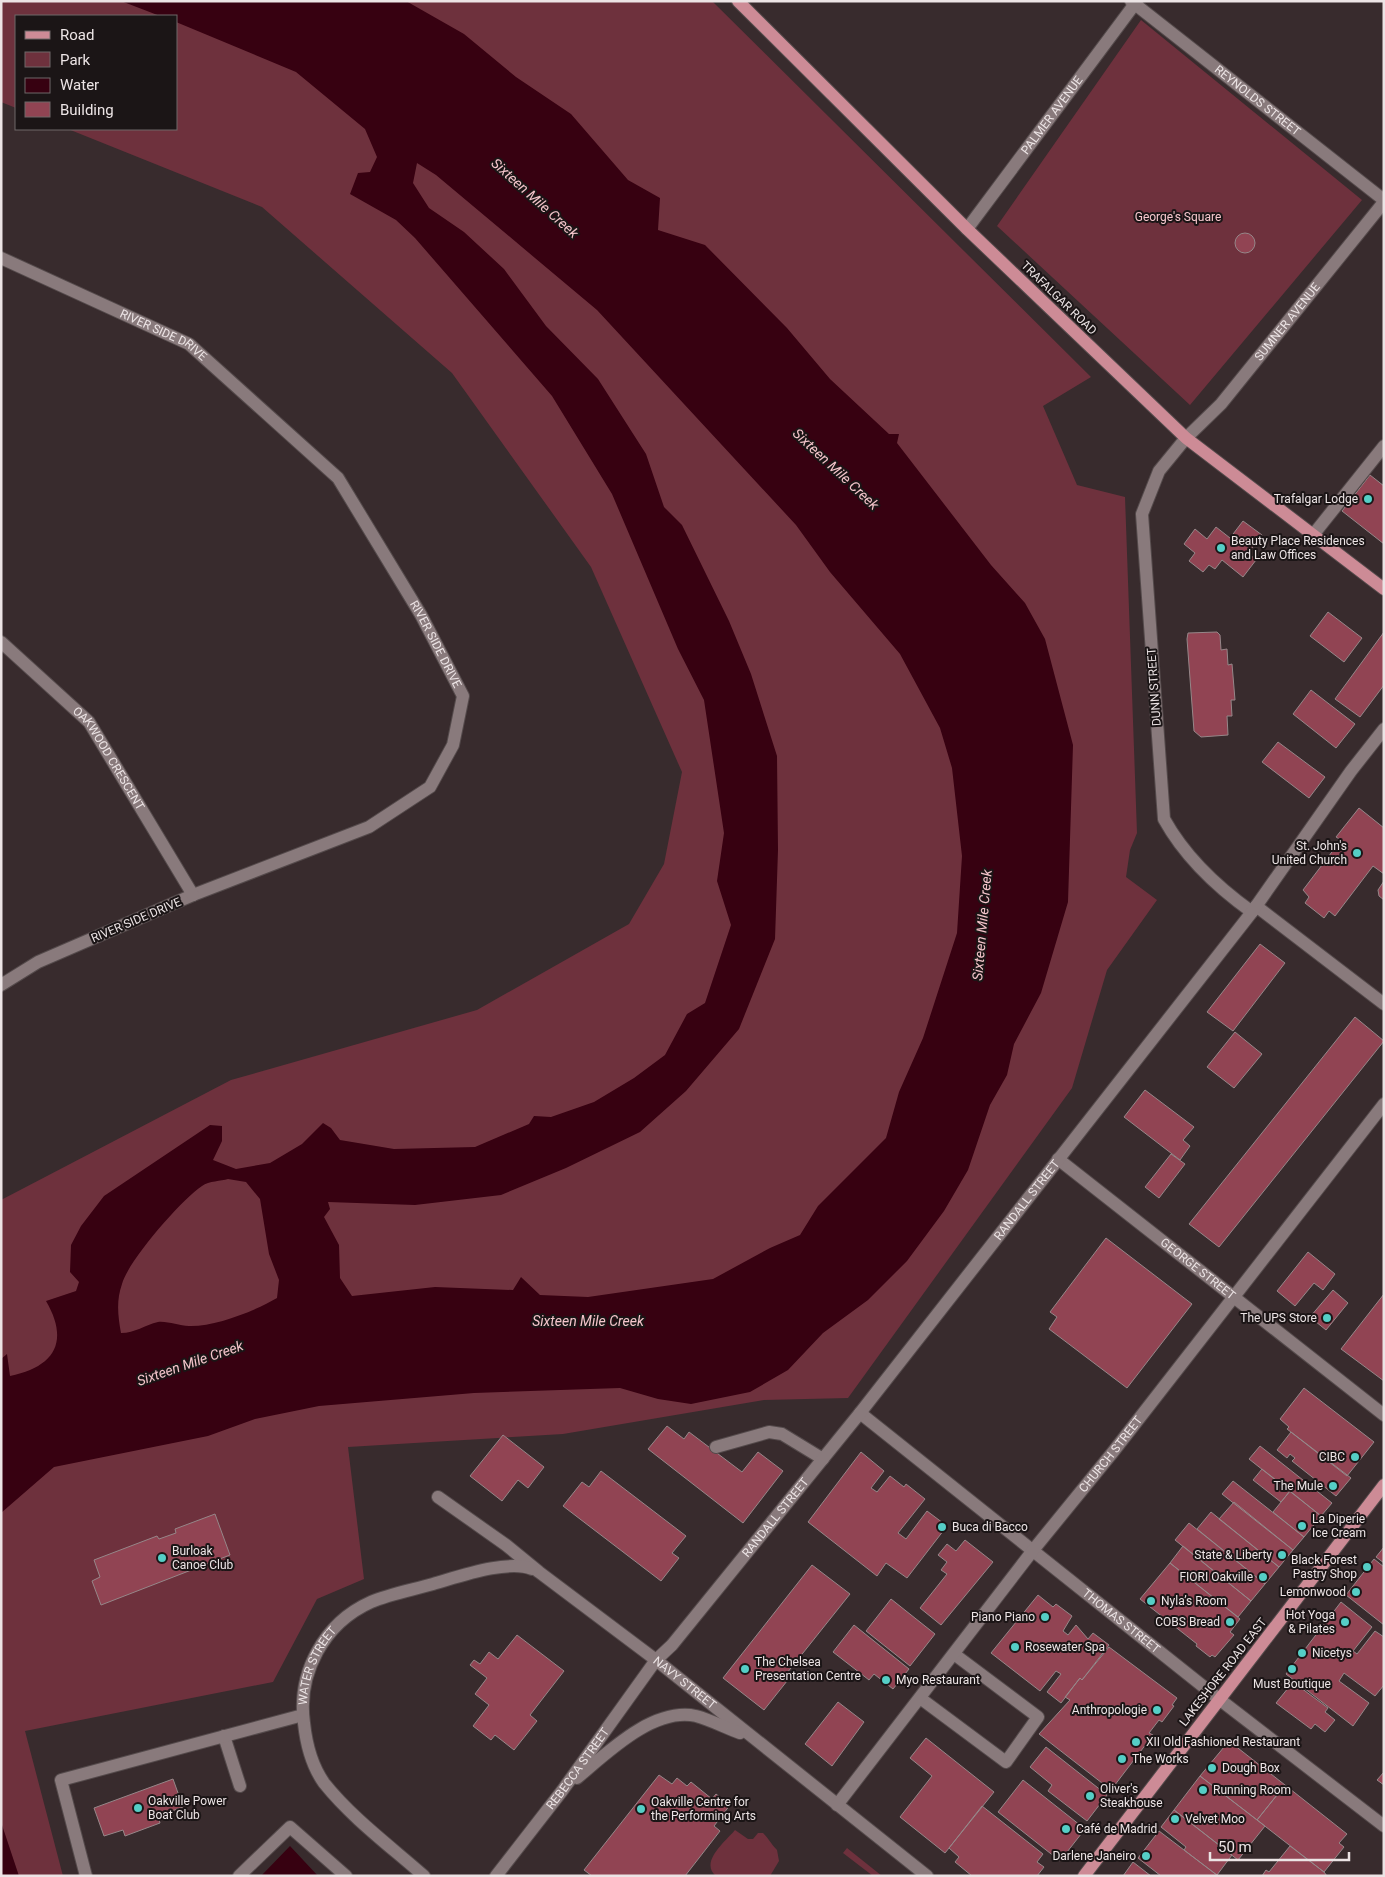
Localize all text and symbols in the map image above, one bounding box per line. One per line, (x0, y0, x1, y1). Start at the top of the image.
legend (15, 15, 178, 130)
text: Road (60, 26, 94, 44)
text: Park (60, 51, 91, 69)
street label: REYNOLDS STREET (1212, 62, 1303, 139)
street label: PALMER AVENUE (1018, 73, 1086, 157)
text: Water (60, 76, 99, 94)
text: Building (60, 101, 114, 119)
water label: Sixteen Mile Creek (488, 155, 583, 242)
park label: George's Square (1135, 210, 1221, 224)
street label: TRAFALGAR ROAD (1018, 258, 1100, 338)
street label: SUMNER AVENUE (1252, 280, 1323, 364)
street label: RIVER SIDE DRIVE (118, 306, 210, 364)
water label: Sixteen Mile Creek (790, 425, 883, 514)
place label: Trafalgar Lodge (1274, 492, 1358, 506)
marker: Trafalgar Lodge (1362, 493, 1374, 505)
place label: Beauty Place Residences and Law Offices (1231, 534, 1365, 562)
marker: Beauty Place Residences and Law Offices (1215, 542, 1227, 554)
street label: RIVER SIDE DRIVE (407, 598, 465, 690)
street label: DUNN STREET (1144, 647, 1164, 727)
street label: OAKWOOD CRESCENT (70, 704, 147, 813)
place label: St. John's United Church (1272, 839, 1347, 867)
marker: St. John's United Church (1351, 847, 1363, 859)
water label: Sixteen Mile Creek (969, 868, 995, 981)
street label: RIVER SIDE DRIVE (89, 895, 183, 945)
street label: RANDALL STREET (991, 1157, 1062, 1243)
street label: GEORGE STREET (1158, 1235, 1238, 1303)
place label: The UPS Store (1240, 1311, 1317, 1325)
marker: The UPS Store (1321, 1312, 1333, 1324)
water label: Sixteen Mile Creek (532, 1313, 645, 1329)
water label: Sixteen Mile Creek (135, 1337, 246, 1389)
street label: CHURCH STREET (1076, 1413, 1145, 1495)
place label: CIBC (1319, 1450, 1345, 1464)
marker: CIBC (1349, 1451, 1361, 1463)
street label: RANDALL STREET (739, 1475, 812, 1560)
place label: The Mule (1274, 1479, 1323, 1493)
marker: The Mule (1327, 1480, 1339, 1492)
place label: La Diperie Ice Cream (1312, 1512, 1366, 1540)
place label: Buca di Bacco (952, 1520, 1028, 1534)
marker: La Diperie Ice Cream (1296, 1520, 1308, 1532)
marker: Buca di Bacco (936, 1521, 948, 1533)
place label: Burloak Canoe Club (172, 1544, 233, 1572)
place label: State & Liberty (1194, 1548, 1272, 1562)
marker: State & Liberty (1276, 1549, 1288, 1561)
marker: Burloak Canoe Club (156, 1552, 168, 1564)
place label: Black Forest Pastry Shop (1291, 1553, 1357, 1581)
marker: Black Forest Pastry Shop (1361, 1561, 1373, 1573)
place label: FIORI Oakville (1179, 1570, 1253, 1584)
marker: FIORI Oakville (1257, 1571, 1269, 1583)
place label: Lemonwood (1280, 1585, 1346, 1599)
street label: THOMAS STREET (1080, 1586, 1163, 1656)
marker: Lemonwood (1350, 1586, 1362, 1598)
place label: Nyla’s Room (1161, 1594, 1227, 1608)
marker: Nyla’s Room (1145, 1595, 1157, 1607)
place label: Hot Yoga & Pilates (1286, 1608, 1335, 1636)
place label: Piano Piano (971, 1610, 1035, 1624)
marker: Piano Piano (1039, 1611, 1051, 1623)
place label: COBS Bread (1155, 1615, 1220, 1629)
street label: LAKESHORE ROAD EAST (1177, 1615, 1269, 1729)
marker: COBS Bread (1224, 1616, 1236, 1628)
marker: Hot Yoga & Pilates (1339, 1616, 1351, 1628)
street label: WATER STREET (296, 1624, 339, 1705)
place label: Rosewater Spa (1025, 1640, 1105, 1654)
marker: Rosewater Spa (1009, 1641, 1021, 1653)
place label: Nicetys (1312, 1646, 1352, 1660)
marker: Nicetys (1296, 1647, 1308, 1659)
street label: NAVY STREET (650, 1654, 719, 1712)
place label: The Chelsea Presentation Centre (755, 1655, 861, 1683)
marker: The Chelsea Presentation Centre (739, 1663, 751, 1675)
marker: Must Boutique (1286, 1663, 1298, 1675)
place label: Myo Restaurant (896, 1673, 980, 1687)
marker: Myo Restaurant (880, 1674, 892, 1686)
place label: Must Boutique (1253, 1677, 1331, 1691)
place label: Anthropologie (1072, 1703, 1147, 1717)
marker: Anthropologie (1151, 1704, 1163, 1716)
street label: REBECCA STREET (543, 1725, 612, 1812)
place label: XII Old Fashioned Restaurant (1146, 1735, 1300, 1749)
marker: XII Old Fashioned Restaurant (1130, 1736, 1142, 1748)
place label: The Works (1132, 1752, 1189, 1766)
marker: The Works (1116, 1753, 1128, 1765)
place label: Dough Box (1222, 1761, 1280, 1775)
marker: Dough Box (1206, 1762, 1218, 1774)
place label: Oliver's Steakhouse (1100, 1782, 1163, 1810)
place label: Running Room (1213, 1783, 1291, 1797)
marker: Running Room (1197, 1784, 1209, 1796)
marker: Oliver's Steakhouse (1084, 1790, 1096, 1802)
place label: Oakville Power Boat Club (148, 1794, 227, 1822)
place label: Oakville Centre for the Performing Arts (651, 1795, 756, 1823)
marker: Oakville Power Boat Club (132, 1802, 144, 1814)
marker: Oakville Centre for the Performing Arts (635, 1803, 647, 1815)
place label: Velvet Moo (1185, 1812, 1245, 1826)
marker: Velvet Moo (1169, 1813, 1181, 1825)
place label: Café de Madrid (1076, 1822, 1157, 1836)
marker: Café de Madrid (1060, 1823, 1072, 1835)
scale bar (1210, 1830, 1349, 1862)
text: 50 m (1218, 1838, 1252, 1856)
place label: Darlene Janeiro (1052, 1849, 1136, 1863)
marker: Darlene Janeiro (1140, 1850, 1152, 1862)

